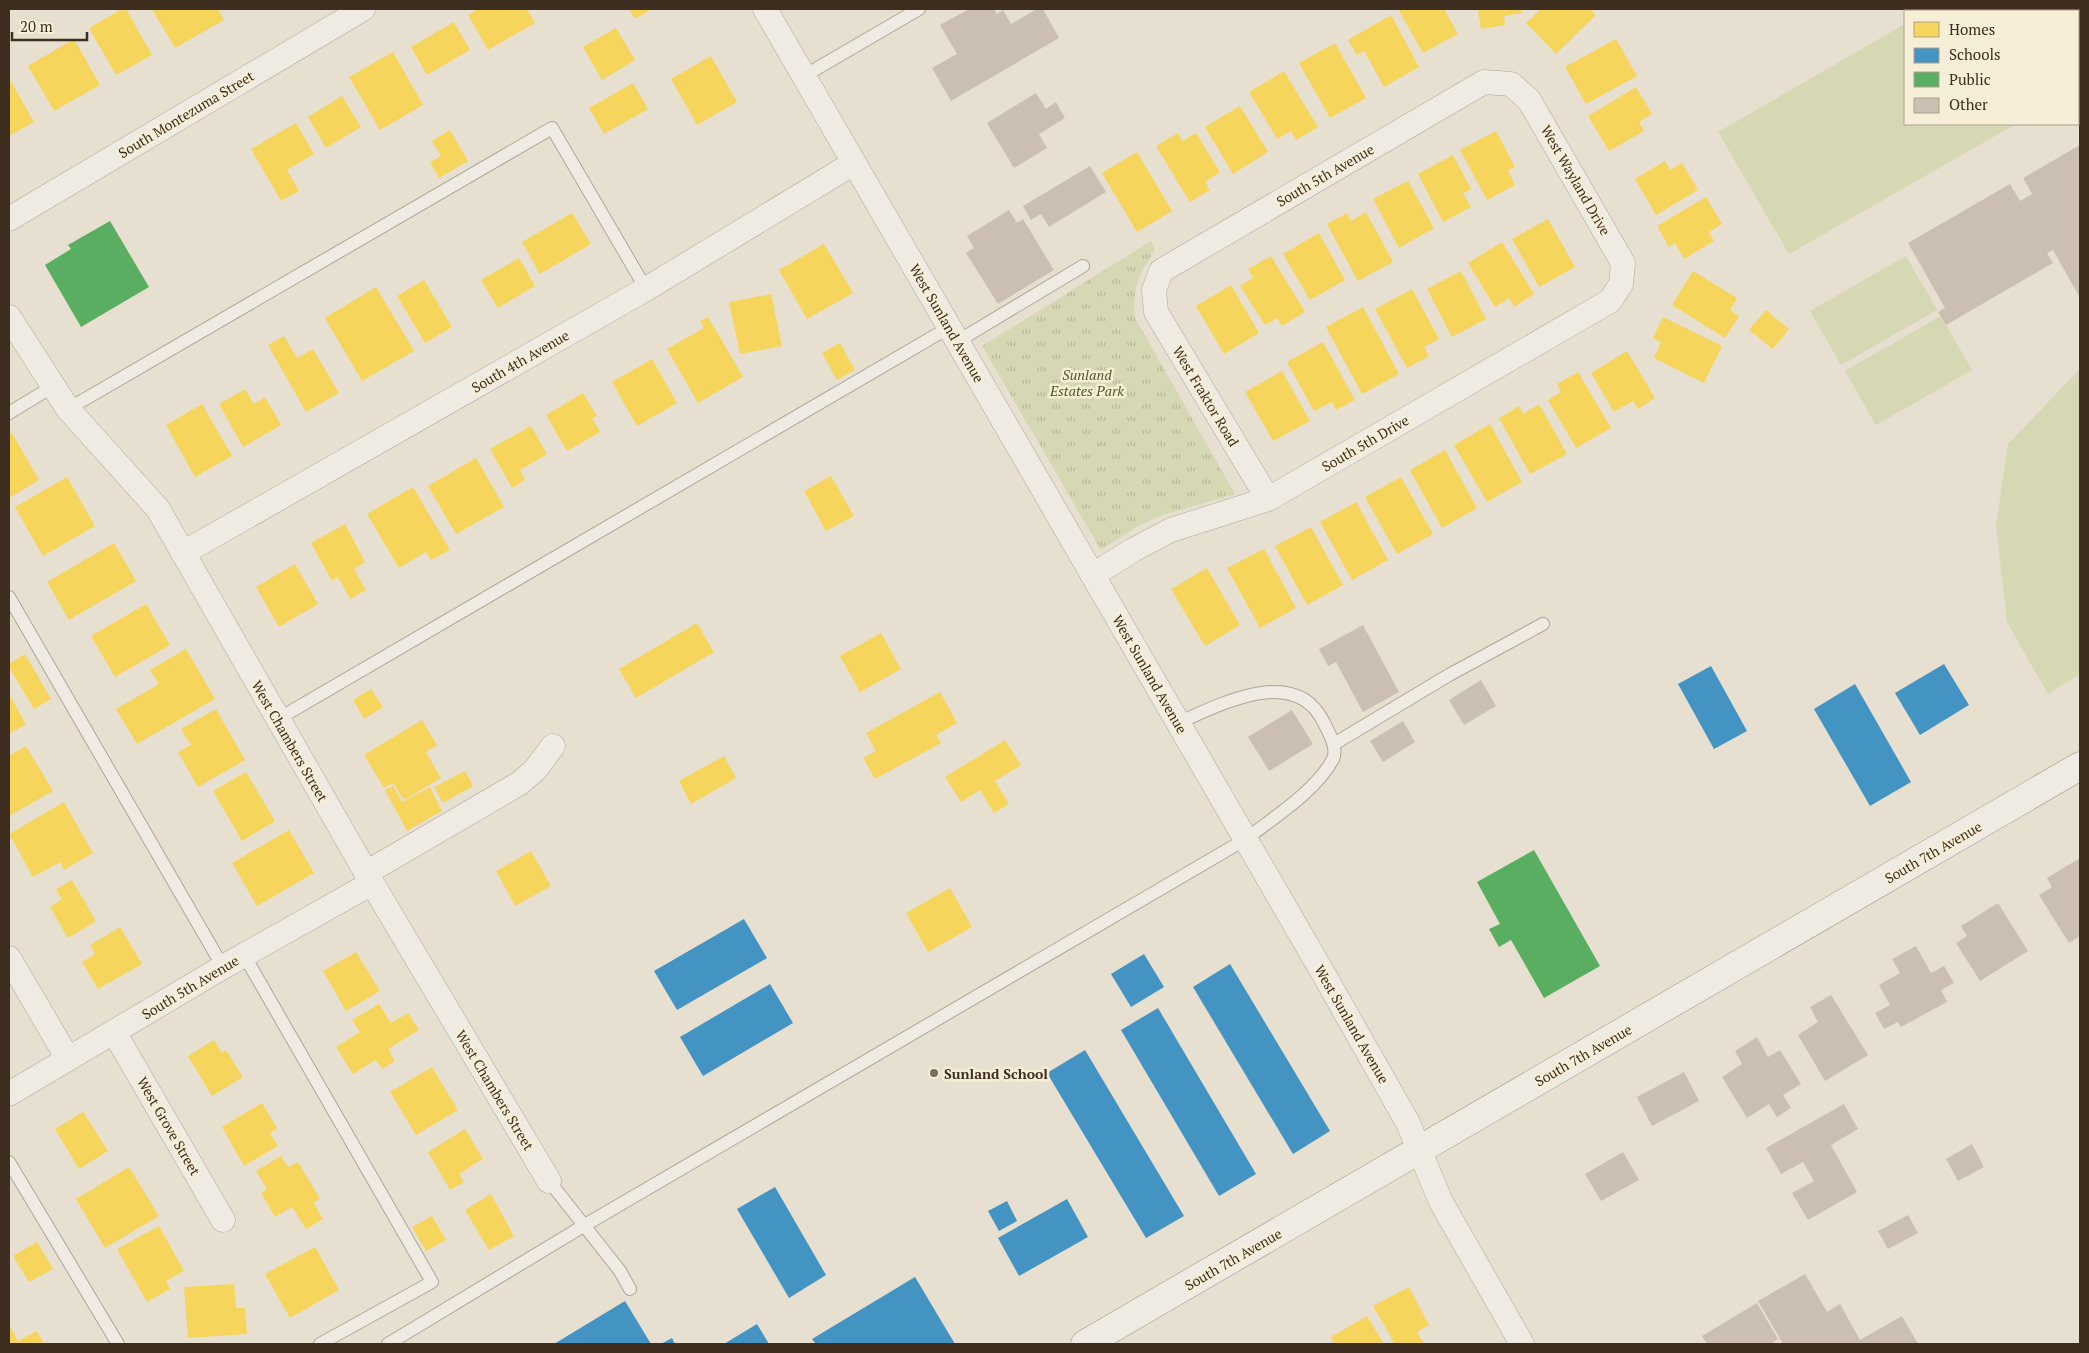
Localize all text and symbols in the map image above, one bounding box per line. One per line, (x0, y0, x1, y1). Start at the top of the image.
scale bar (12, 10, 88, 42)
legend (1904, 10, 2079, 125)
text: 20 m (20, 16, 53, 36)
text: Homes (1949, 19, 1995, 39)
text: Schools (1949, 44, 2000, 64)
street label: South Montezuma Street (115, 65, 258, 162)
text: Public (1949, 69, 1991, 89)
text: Other (1949, 94, 1988, 114)
street label: West Wayland Drive (1537, 121, 1615, 239)
street label: South 5th Avenue (1273, 139, 1377, 211)
street label: West Sunland Avenue (905, 260, 989, 386)
street label: South 4th Avenue (468, 325, 572, 397)
street label: West Fraktor Road (1168, 342, 1244, 450)
park label: Sunland Estates Park (1049, 365, 1124, 400)
street label: South 5th Drive (1318, 410, 1412, 476)
street label: West Sunland Avenue (1108, 611, 1192, 737)
street label: West Chambers Street (247, 677, 333, 806)
street label: South 7th Avenue (1881, 816, 1985, 888)
street label: South 5th Avenue (138, 951, 242, 1023)
street label: West Sunland Avenue (1310, 961, 1394, 1087)
street label: South 7th Avenue (1531, 1019, 1635, 1091)
street label: West Chambers Street (452, 1026, 539, 1154)
place label: Sunland School (944, 1064, 1048, 1083)
marker: Sunland School (928, 1067, 940, 1079)
street label: West Grove Street (133, 1073, 205, 1180)
street label: South 7th Avenue (1181, 1223, 1285, 1295)

